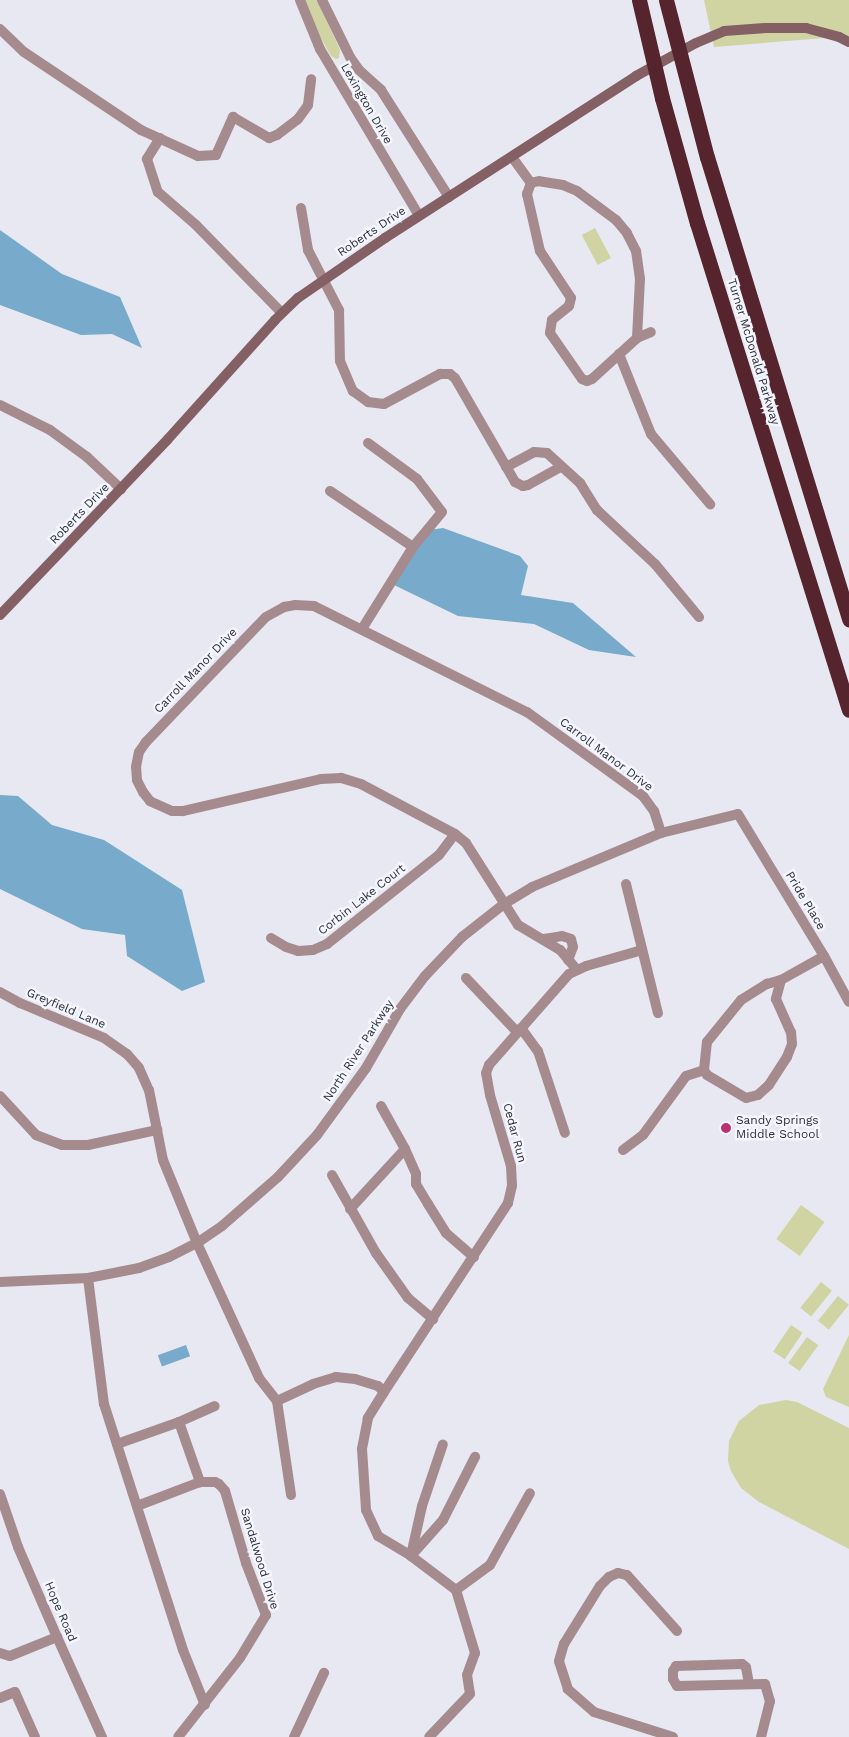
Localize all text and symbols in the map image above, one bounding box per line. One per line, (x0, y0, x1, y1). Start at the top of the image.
street label: Lexington Drive (337, 61, 395, 147)
street label: Roberts Drive (335, 204, 409, 260)
street label: Turner McDonald Parkway (724, 277, 782, 427)
street label: Roberts Drive (47, 480, 113, 548)
street label: Carroll Manor Drive (151, 625, 241, 717)
street label: Carroll Manor Drive (556, 715, 656, 795)
street label: Corbin Lake Court (316, 862, 408, 938)
street label: Pride Place (782, 869, 828, 933)
street label: Greyfield Lane (24, 986, 108, 1032)
street label: North River Parkway (321, 997, 397, 1105)
street label: Cedar Run (499, 1102, 529, 1164)
place label: Sandy Springs Middle School (736, 1114, 819, 1142)
marker: Sandy Springs Middle School (720, 1122, 732, 1134)
street label: Sandalwood Drive (237, 1507, 281, 1611)
street label: Hope Road (41, 1580, 79, 1644)

